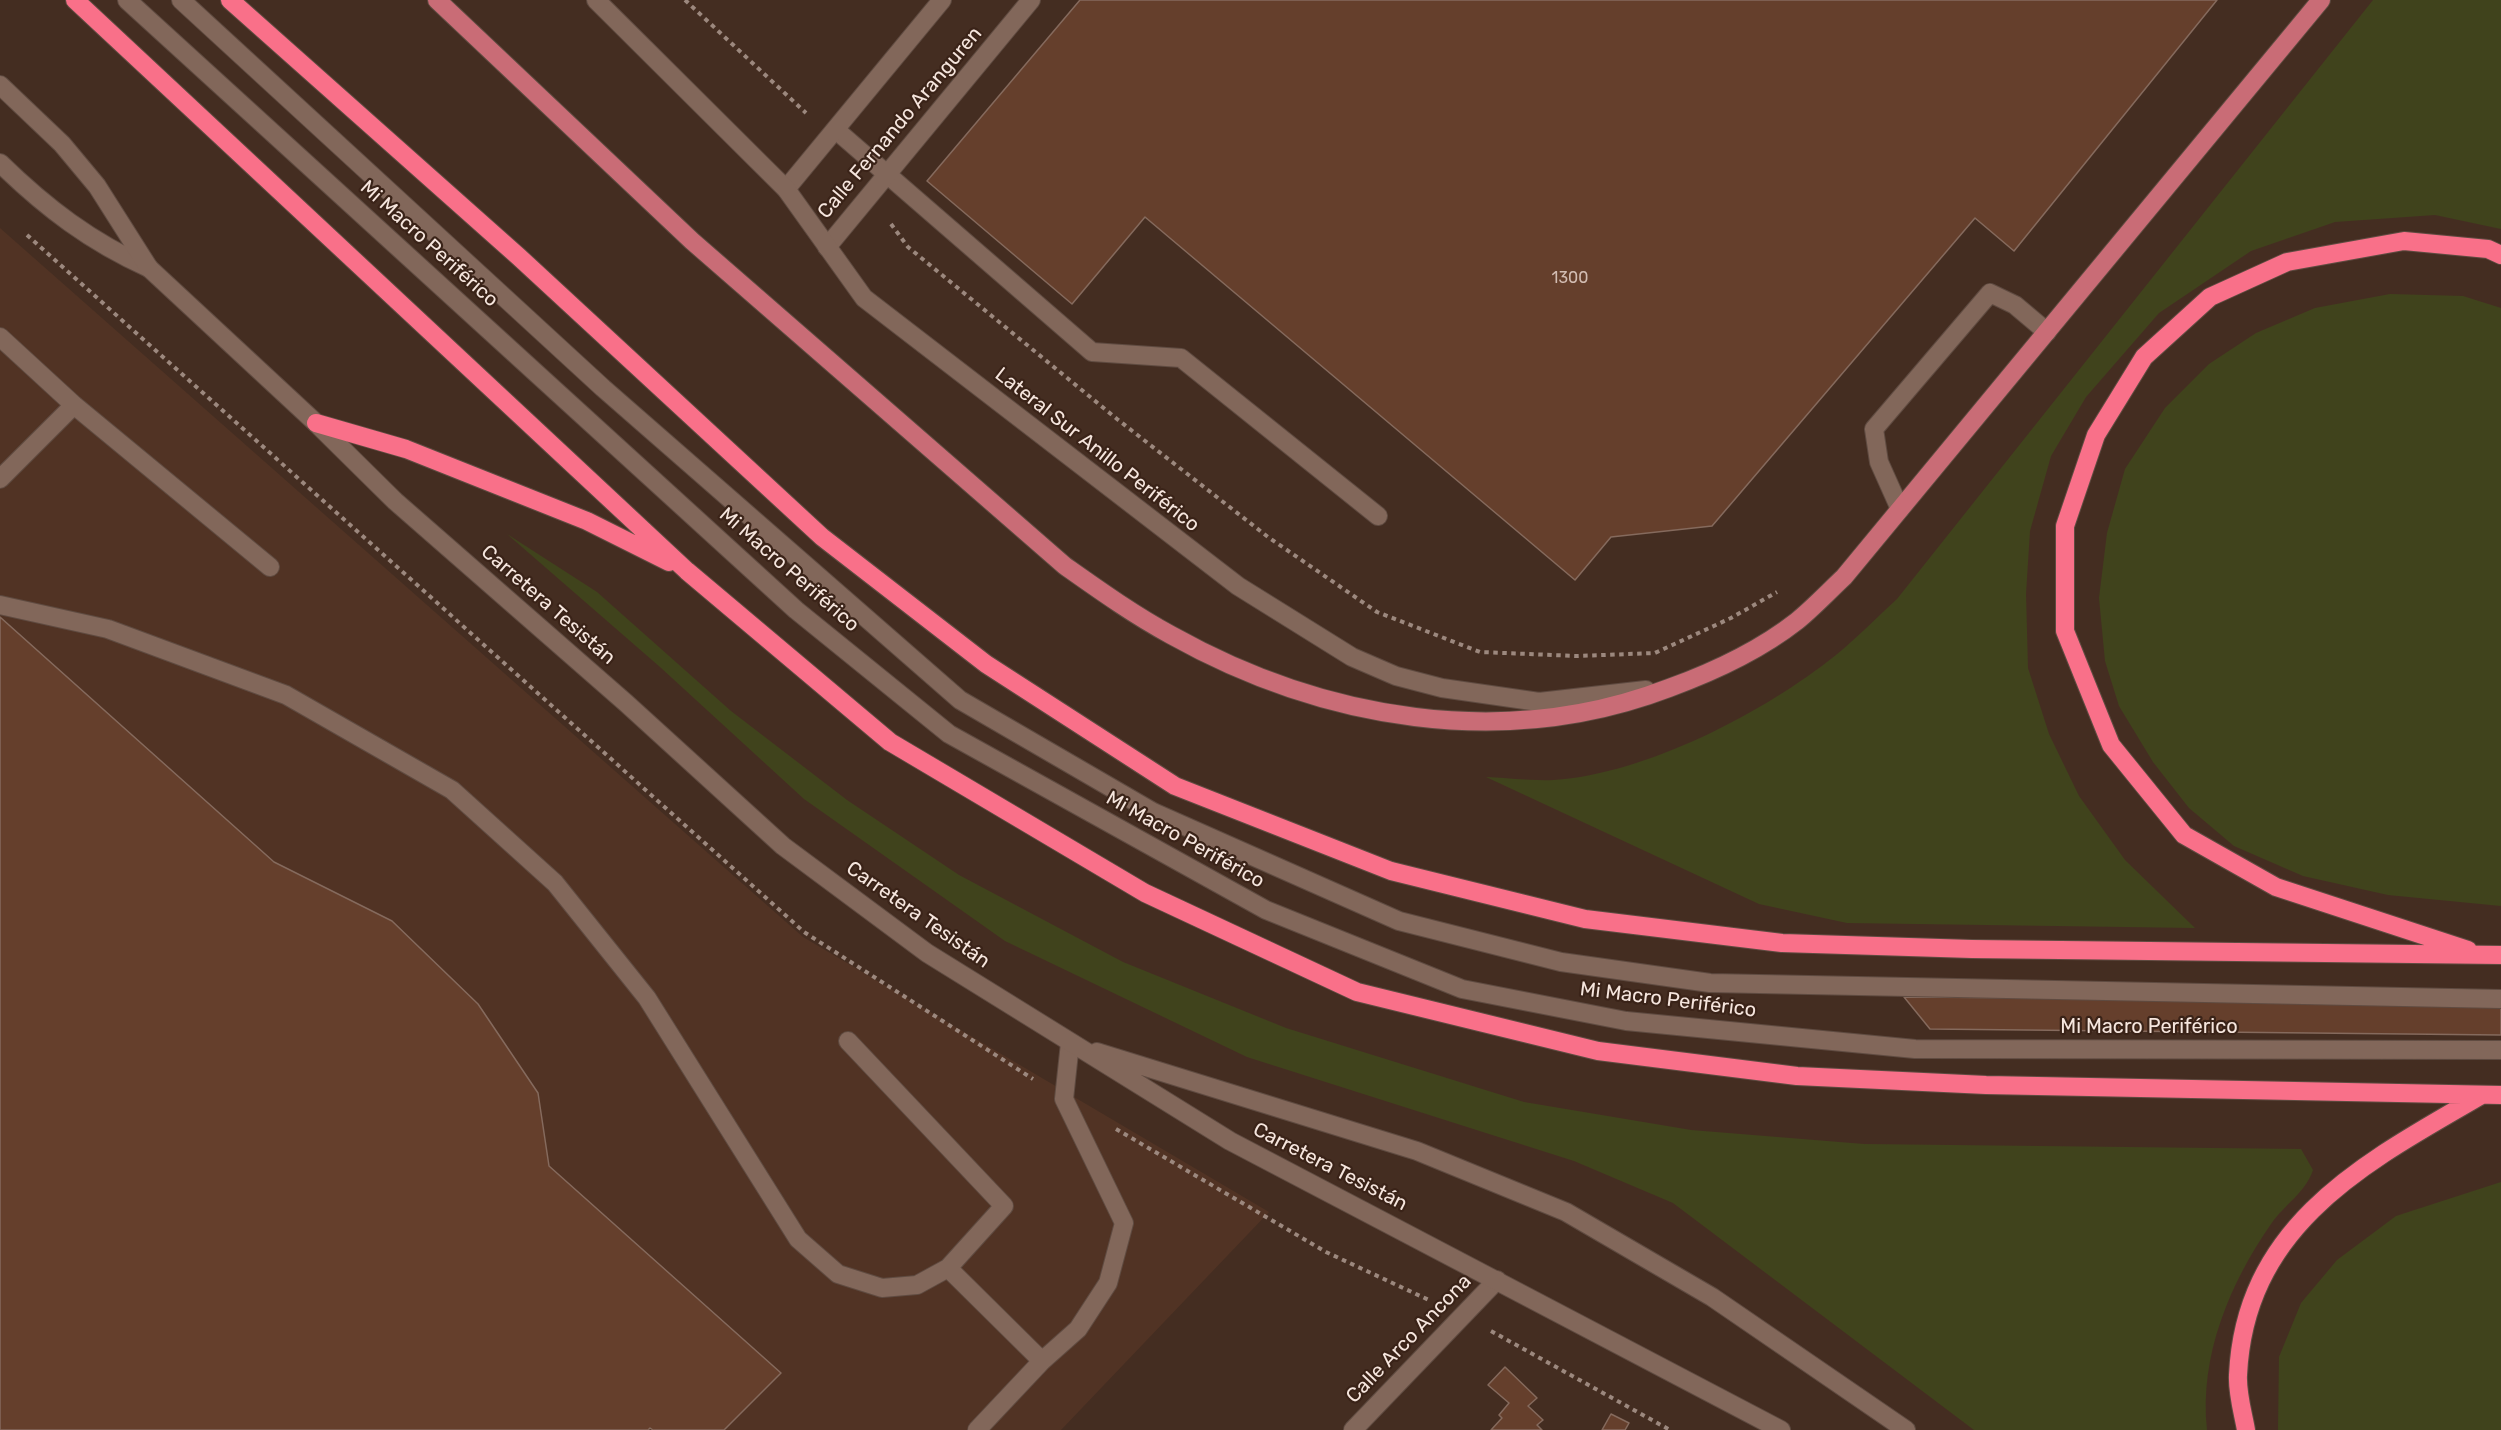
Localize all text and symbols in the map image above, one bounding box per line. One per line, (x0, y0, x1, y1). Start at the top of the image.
street label: Calle Fernando Aranguren (813, 22, 987, 224)
street label: Mi Macro Periférico (355, 176, 503, 312)
house number: 1300 (1552, 268, 1588, 288)
street label: Lateral Sur Anillo Periférico (990, 363, 1204, 537)
street label: Mi Macro Periférico (714, 503, 864, 637)
street label: Carretera Tesistán (476, 540, 620, 670)
street label: Mi Macro Periférico (1102, 787, 1268, 893)
street label: Carretera Tesistán (842, 856, 994, 974)
street label: Mi Macro Periférico (1579, 977, 1757, 1023)
street label: Mi Macro Periférico (2060, 1015, 2238, 1039)
street label: Carretera Tesistán (1249, 1118, 1411, 1216)
street label: Calle Arco Ancona (1341, 1270, 1477, 1408)

